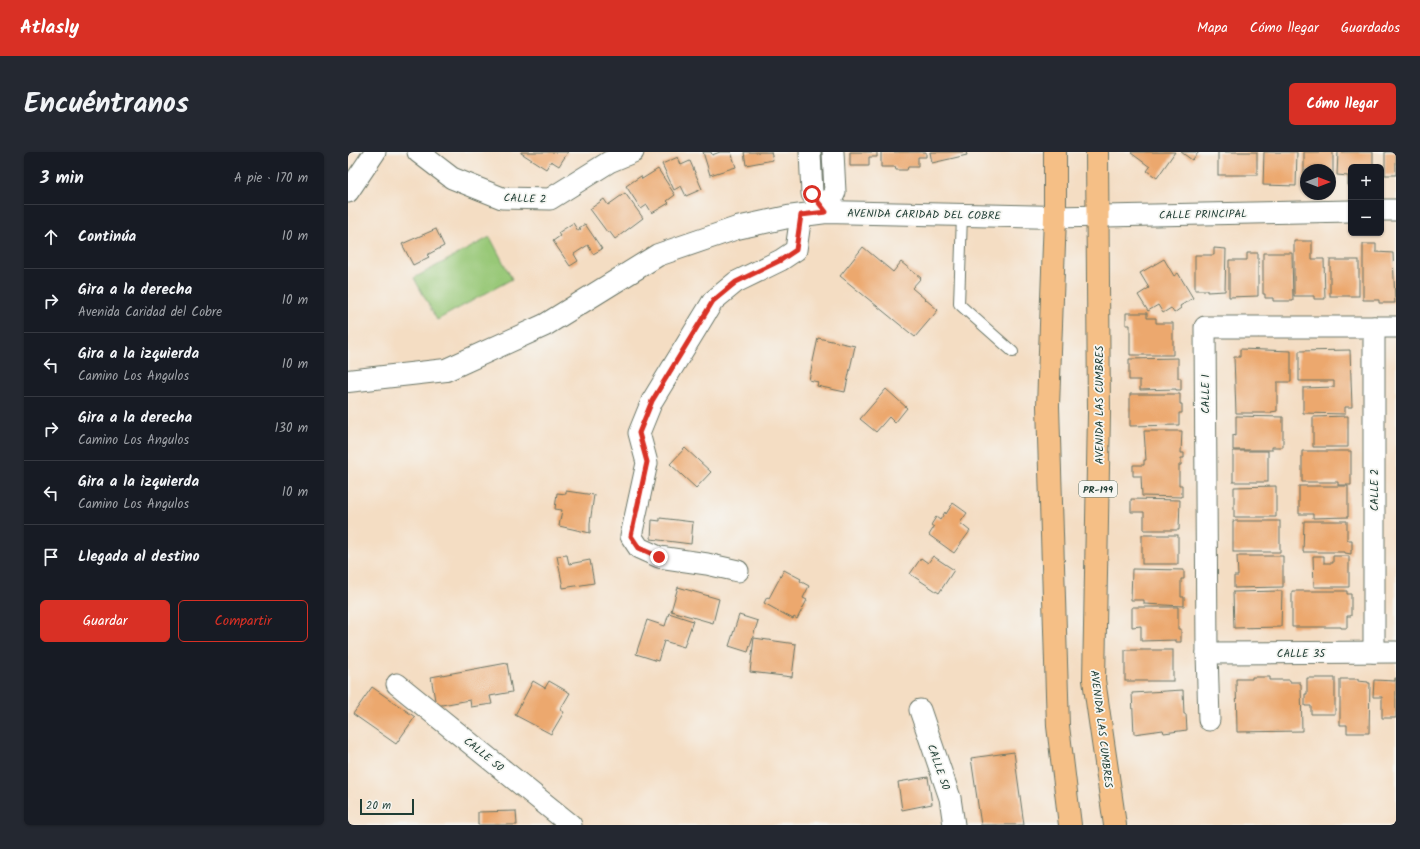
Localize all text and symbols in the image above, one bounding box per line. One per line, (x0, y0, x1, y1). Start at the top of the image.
text: Atlasly (20, 13, 79, 43)
text: Mapa (1197, 17, 1228, 39)
text: Cómo llegar (1250, 17, 1319, 39)
text: Guardados (1341, 17, 1400, 39)
text: Encuéntranos (24, 82, 189, 127)
button: Cómo llegar (1289, 83, 1396, 125)
north arrow (1300, 164, 1336, 200)
map controls (1348, 164, 1384, 236)
button: + (1348, 164, 1384, 200)
text: 3 min (40, 165, 84, 192)
text: A pie · 170 m (234, 168, 308, 189)
route start (803, 185, 821, 203)
street label: CALLE 2 (503, 189, 547, 209)
button: − (1348, 200, 1384, 236)
street label: AVENIDA CARIDAD DEL COBRE (847, 205, 1001, 225)
street label: CALLE PRINCIPAL (1159, 205, 1247, 225)
text: Continúa (78, 225, 136, 249)
icon: ahead (40, 226, 62, 248)
text: 10 m (282, 226, 308, 247)
text: Gira a la derecha (78, 278, 192, 302)
icon: right (40, 290, 62, 312)
text: 10 m (282, 290, 308, 311)
text: Avenida Caridad del Cobre (78, 302, 222, 323)
text: Gira a la izquierda (78, 342, 199, 366)
street label: AVENIDA LAS CUMBRES (1091, 346, 1109, 464)
icon: left (40, 354, 62, 376)
text: 10 m (282, 354, 308, 375)
text: Camino Los Angulos (78, 366, 189, 387)
street label: CALLE 1 (1197, 374, 1215, 414)
text: Gira a la derecha (78, 406, 192, 430)
icon: right (40, 418, 62, 440)
text: 130 m (274, 418, 308, 439)
text: Camino Los Angulos (78, 430, 189, 451)
street label: CALLE 2 (1366, 469, 1384, 511)
text: Gira a la izquierda (78, 470, 199, 494)
road number: PR-199 (1079, 481, 1117, 497)
icon: left (40, 482, 62, 504)
text: 10 m (282, 482, 308, 503)
text: Camino Los Angulos (78, 494, 189, 515)
text: Llegada al destino (78, 545, 200, 569)
icon: arrive (40, 546, 62, 568)
route end (650, 548, 668, 566)
button: Guardar (40, 600, 170, 642)
button: Compartir (178, 600, 308, 642)
street label: CALLE 35 (1277, 645, 1326, 663)
street label: AVENIDA LAS CUMBRES (1085, 669, 1117, 789)
street label: CALLE 50 (459, 733, 508, 777)
street label: CALLE 50 (922, 742, 954, 793)
scale bar (360, 797, 414, 816)
text: 20 m (366, 797, 391, 815)

